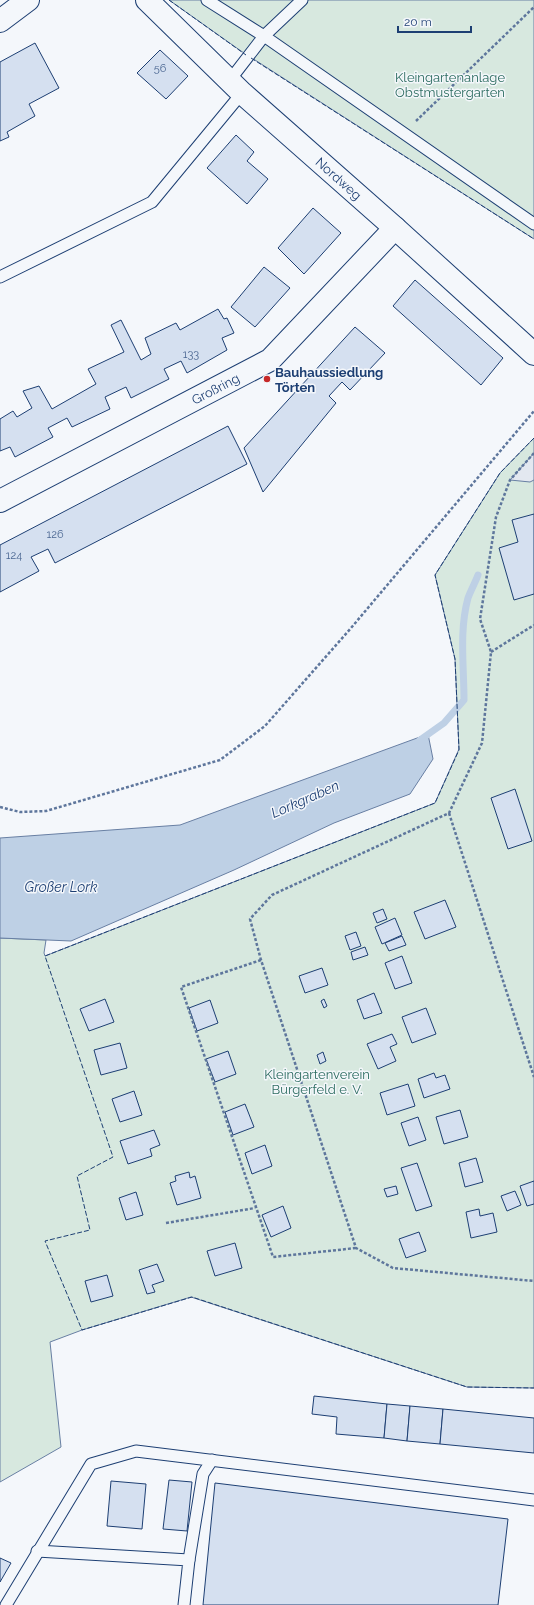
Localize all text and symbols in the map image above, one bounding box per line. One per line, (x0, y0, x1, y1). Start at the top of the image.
scale bar (398, 8, 471, 34)
text: 20 m (404, 15, 432, 29)
house number: 56 (154, 62, 167, 75)
park label: Kleingartenanlage Obstmustergarten (395, 70, 505, 100)
street label: Nordweg (312, 155, 364, 203)
house number: 133 (183, 348, 199, 361)
place label: Bauhaussiedlung Törten (275, 365, 383, 395)
street label: Großring (189, 370, 242, 408)
marker: Bauhaussiedlung Törten (262, 374, 272, 384)
house number: 126 (46, 528, 64, 541)
house number: 124 (6, 549, 22, 562)
water label: Lorkgraben (269, 777, 342, 821)
water label: Großer Lork (25, 879, 98, 895)
park label: Kleingartenverein Bürgerfeld e. V. (264, 1067, 370, 1097)

